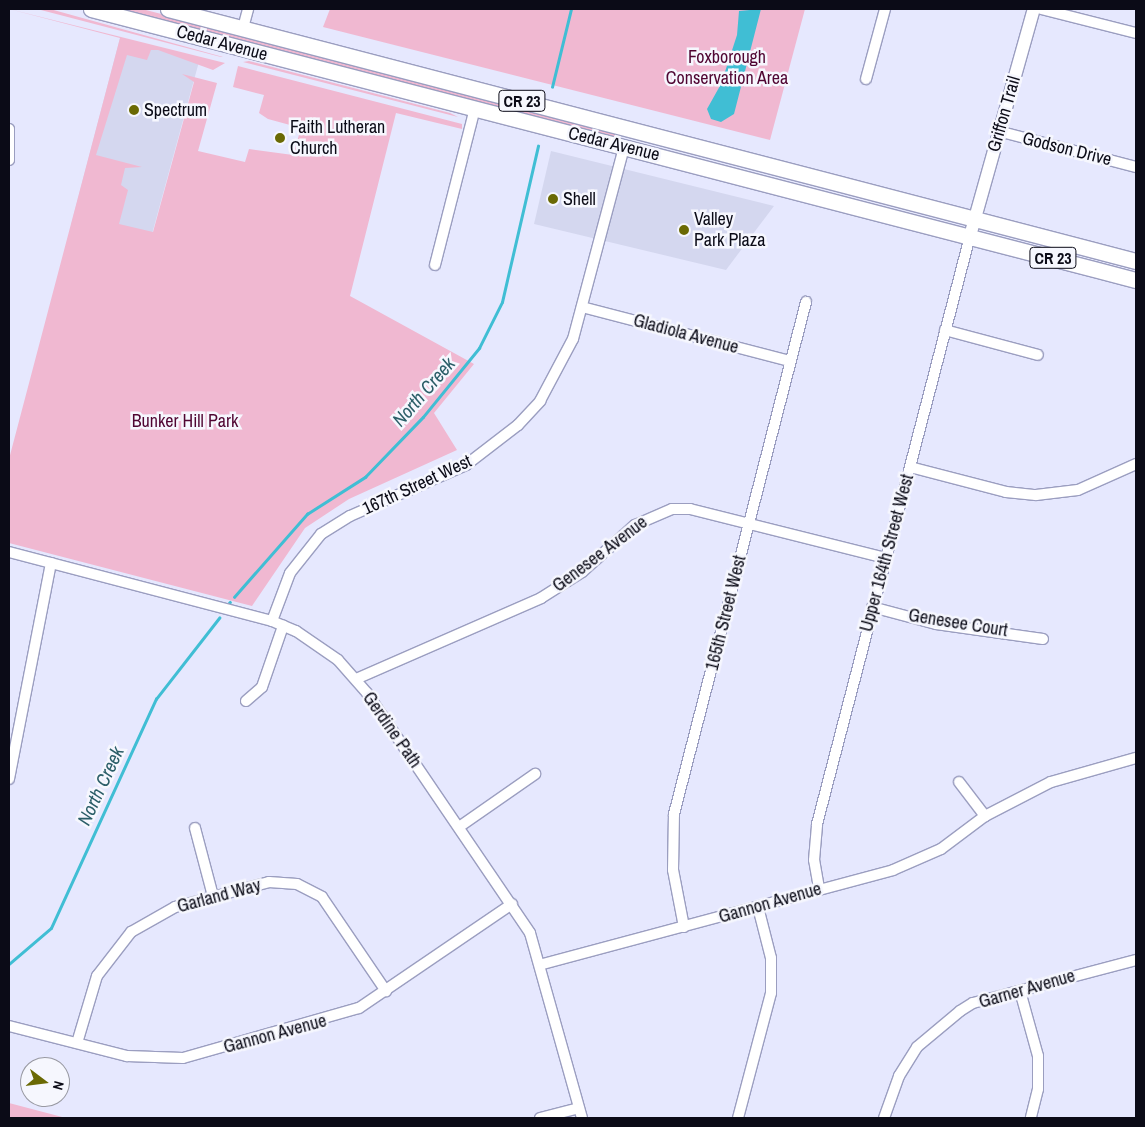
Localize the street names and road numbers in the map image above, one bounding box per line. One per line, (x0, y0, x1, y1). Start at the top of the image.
street label: Cedar Avenue (174, 20, 270, 66)
street label: Griffon Trail (983, 74, 1025, 154)
road number: CR 23 (498, 88, 546, 114)
street label: Cedar Avenue (566, 122, 662, 166)
street label: Godson Drive (1020, 128, 1114, 170)
road number: CR 23 (1029, 244, 1077, 272)
street label: Gladiola Avenue (631, 309, 741, 359)
street label: 167th Street West (359, 450, 475, 520)
street label: Upper 164th Street West (856, 472, 918, 634)
street label: Genesee Avenue (548, 511, 652, 597)
street label: 165th Street West (701, 553, 751, 673)
street label: Genesee Court (907, 605, 1009, 641)
street label: Gerdine Path (358, 688, 426, 772)
street label: Garland Way (175, 874, 263, 918)
street label: Gannon Avenue (716, 878, 824, 928)
street label: Garner Avenue (976, 965, 1078, 1013)
street label: Gannon Avenue (221, 1010, 329, 1058)

